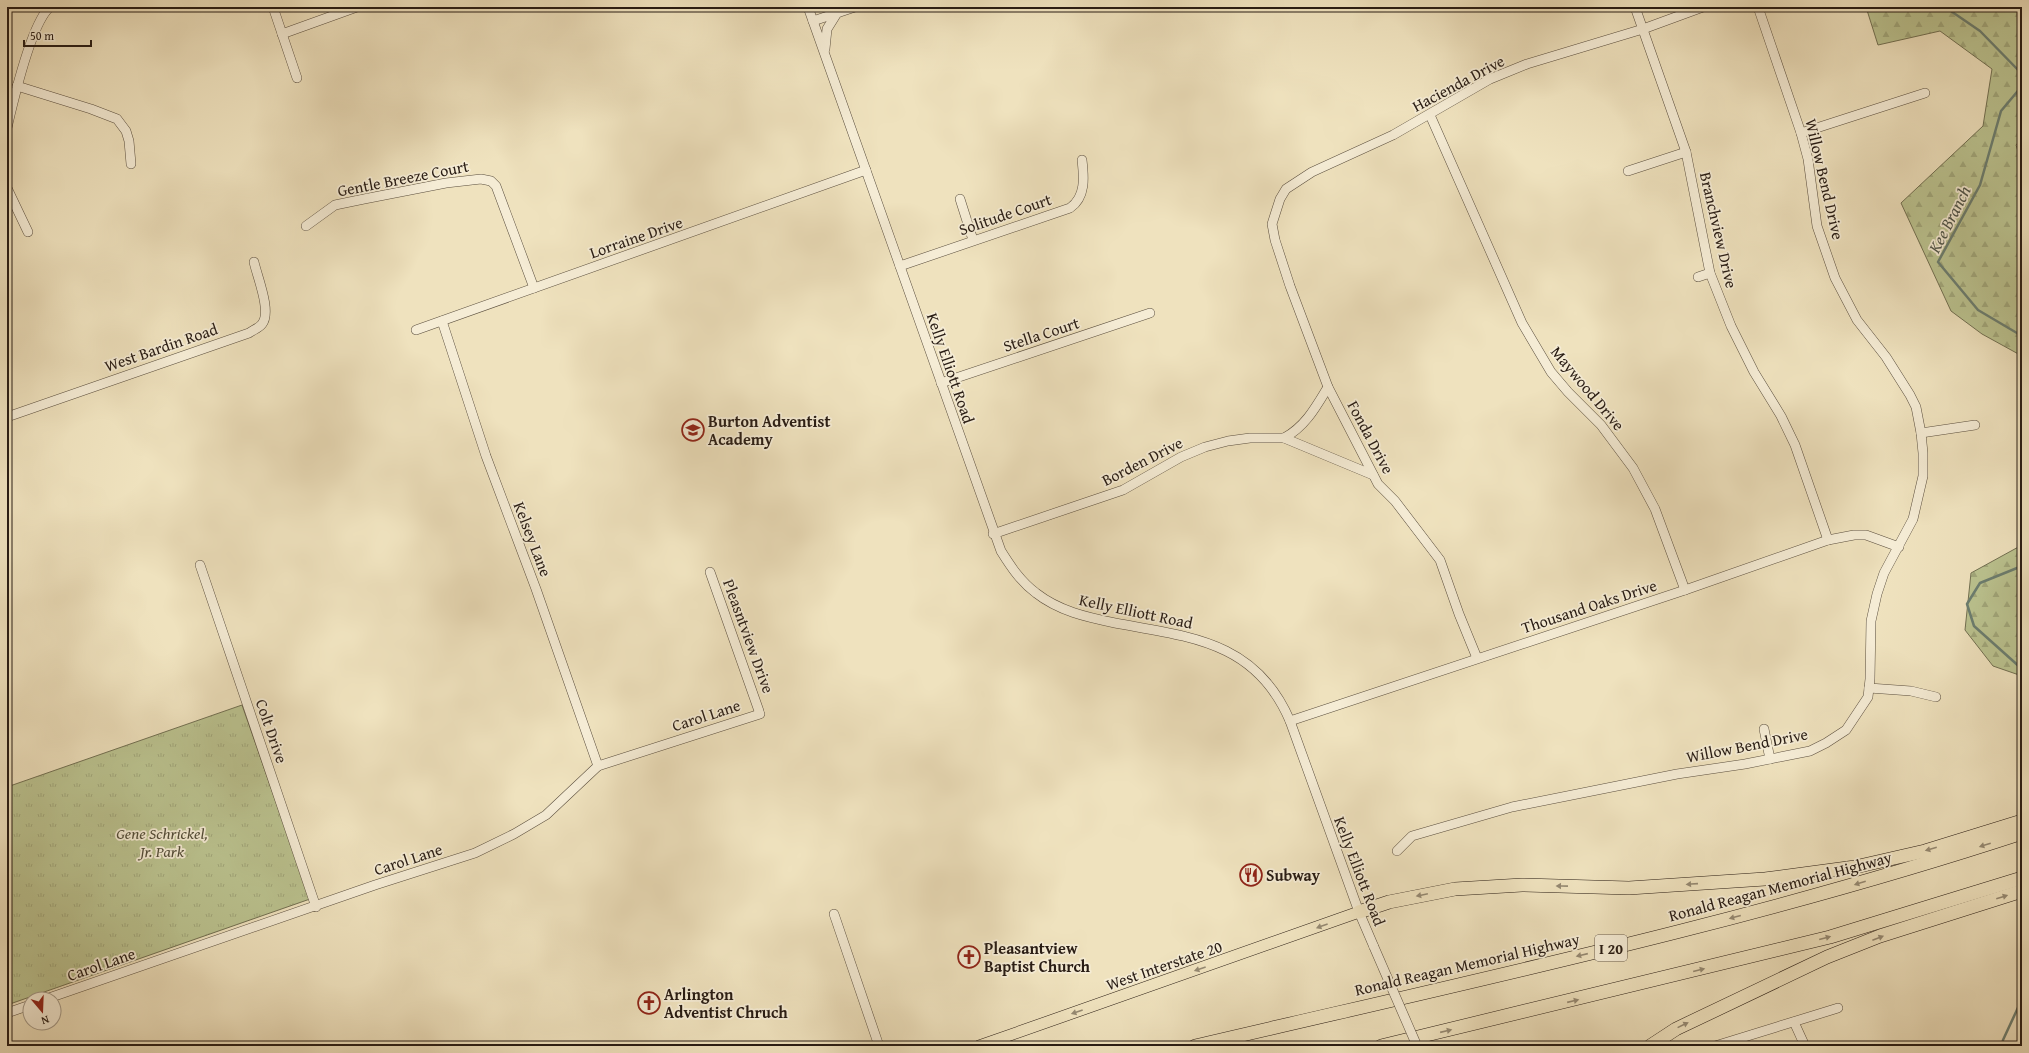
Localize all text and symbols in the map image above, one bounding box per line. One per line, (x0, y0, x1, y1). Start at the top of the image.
scale bar (24, 22, 91, 48)
text: 50 m (30, 27, 54, 44)
street label: Hacienda Drive (1407, 49, 1509, 117)
street label: Willow Bend Drive (1799, 116, 1851, 242)
street label: Gentle Breeze Court (335, 153, 471, 202)
street label: Branchview Drive (1694, 170, 1744, 290)
water label: Kee Branch (1921, 181, 1977, 258)
street label: Solitude Court (955, 187, 1055, 241)
street label: Lorraine Drive (586, 210, 686, 264)
street label: Kelly Elliott Road (921, 309, 981, 427)
street label: Stella Court (1000, 310, 1083, 358)
street label: West Bardin Road (101, 316, 221, 378)
street label: Maywood Drive (1545, 340, 1631, 436)
street label: Fonda Drive (1342, 396, 1400, 478)
place label: Burton Adventist Academy (708, 409, 830, 451)
school or university icon: Burton Adventist Academy (680, 417, 706, 443)
street label: Borden Drive (1097, 430, 1187, 492)
street label: Kelsey Lane (508, 498, 558, 580)
street label: Thousand Oaks Drive (1518, 573, 1660, 639)
street label: Pleasntview Drive (717, 576, 781, 696)
street label: Kelly Elliott Road (1077, 587, 1195, 635)
street label: Carol Lane (669, 693, 743, 737)
street label: Colt Drive (250, 696, 294, 766)
street label: Willow Bend Drive (1684, 721, 1810, 769)
street label: Kelly Elliott Road (1328, 813, 1392, 930)
park label: Gene Schrickel, Jr. Park (116, 821, 208, 863)
street label: Carol Lane (371, 837, 445, 881)
one-way arrow (1979, 843, 1991, 849)
street label: Ronald Reagan Memorial Highway (1666, 845, 1894, 927)
one-way arrow (1925, 846, 1937, 852)
restaurant icon: Subway (1238, 862, 1264, 888)
place label: Subway (1266, 863, 1321, 887)
one-way arrow (1686, 880, 1698, 887)
one-way arrow (1854, 880, 1866, 886)
one-way arrow (1556, 883, 1568, 890)
one-way arrow (1416, 892, 1429, 898)
one-way arrow (1996, 894, 2008, 900)
one-way arrow (1729, 915, 1741, 921)
one-way arrow (1316, 923, 1328, 929)
street label: Ronald Reagan Memorial Highway (1352, 926, 1582, 1002)
street label: West Interstate 20 (1103, 934, 1226, 996)
one-way arrow (1872, 934, 1884, 940)
road number: I 20 (1595, 935, 1627, 961)
one-way arrow (1819, 935, 1831, 941)
place label: Pleasantview Baptist Church (984, 936, 1091, 978)
street label: Carol Lane (64, 941, 138, 987)
church icon: Pleasantview Baptist Church (956, 944, 982, 970)
one-way arrow (1575, 952, 1588, 958)
one-way arrow (1693, 966, 1705, 972)
one-way arrow (1193, 967, 1205, 973)
place label: Arlington Adventist Chruch (664, 982, 788, 1024)
church icon: Arlington Adventist Chruch (636, 990, 662, 1016)
north arrow (22, 991, 62, 1031)
one-way arrow (1567, 997, 1579, 1003)
one-way arrow (1070, 1009, 1082, 1015)
text: N (39, 1012, 51, 1029)
one-way arrow (1677, 1022, 1689, 1028)
one-way arrow (1440, 1027, 1452, 1033)

